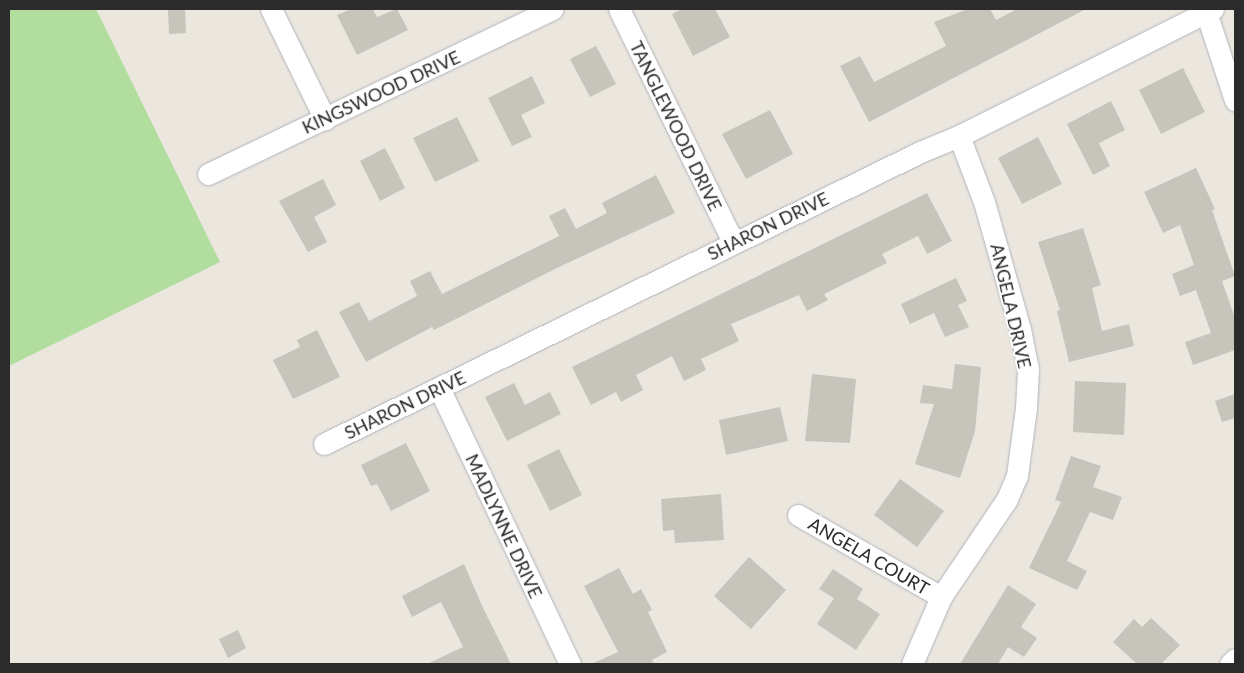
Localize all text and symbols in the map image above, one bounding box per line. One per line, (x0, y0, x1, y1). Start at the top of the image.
street label: TANGLEWOOD DRIVE (625, 38, 727, 214)
street label: KINGSWOOD DRIVE (299, 46, 463, 138)
street label: SHARON DRIVE (704, 187, 832, 265)
street label: ANGELA DRIVE (986, 241, 1036, 371)
street label: SHARON DRIVE (341, 366, 469, 444)
street label: MADLYNNE DRIVE (461, 451, 547, 601)
street label: ANGELA COURT (805, 513, 933, 599)

